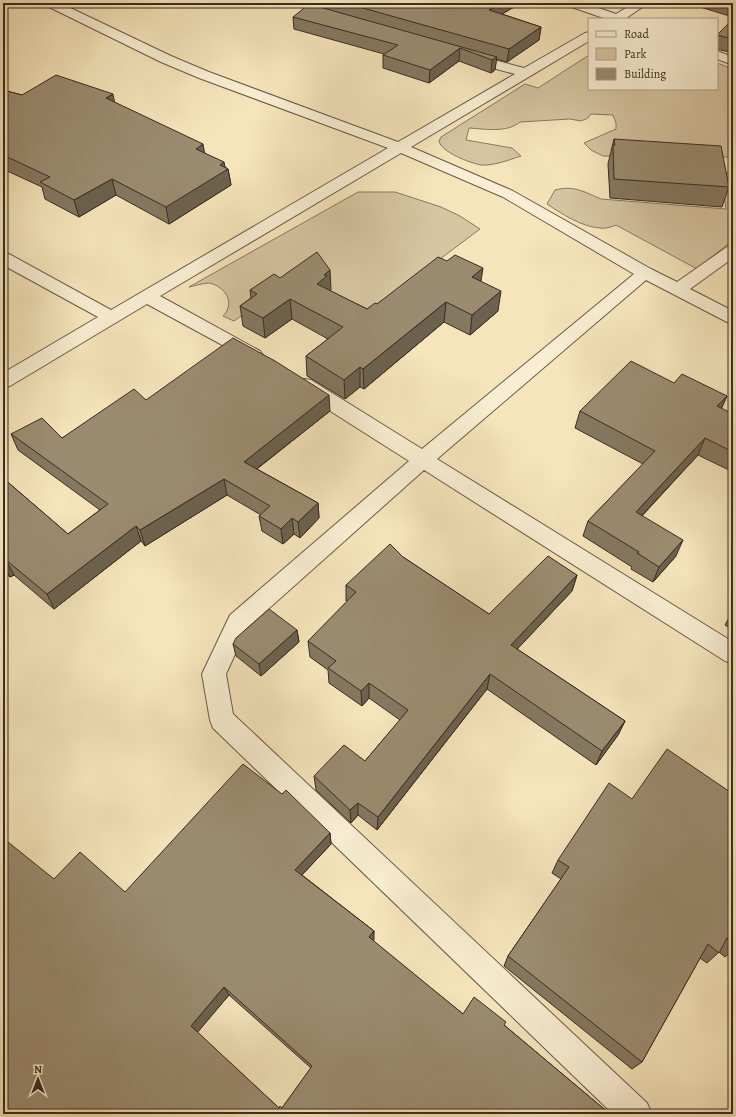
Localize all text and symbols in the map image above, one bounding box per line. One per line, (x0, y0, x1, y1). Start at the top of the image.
legend (588, 18, 718, 90)
text: Road (624, 26, 650, 42)
text: Park (624, 46, 647, 62)
text: Building (624, 66, 666, 82)
north arrow (18, 1059, 58, 1099)
text: N (34, 1062, 42, 1077)

